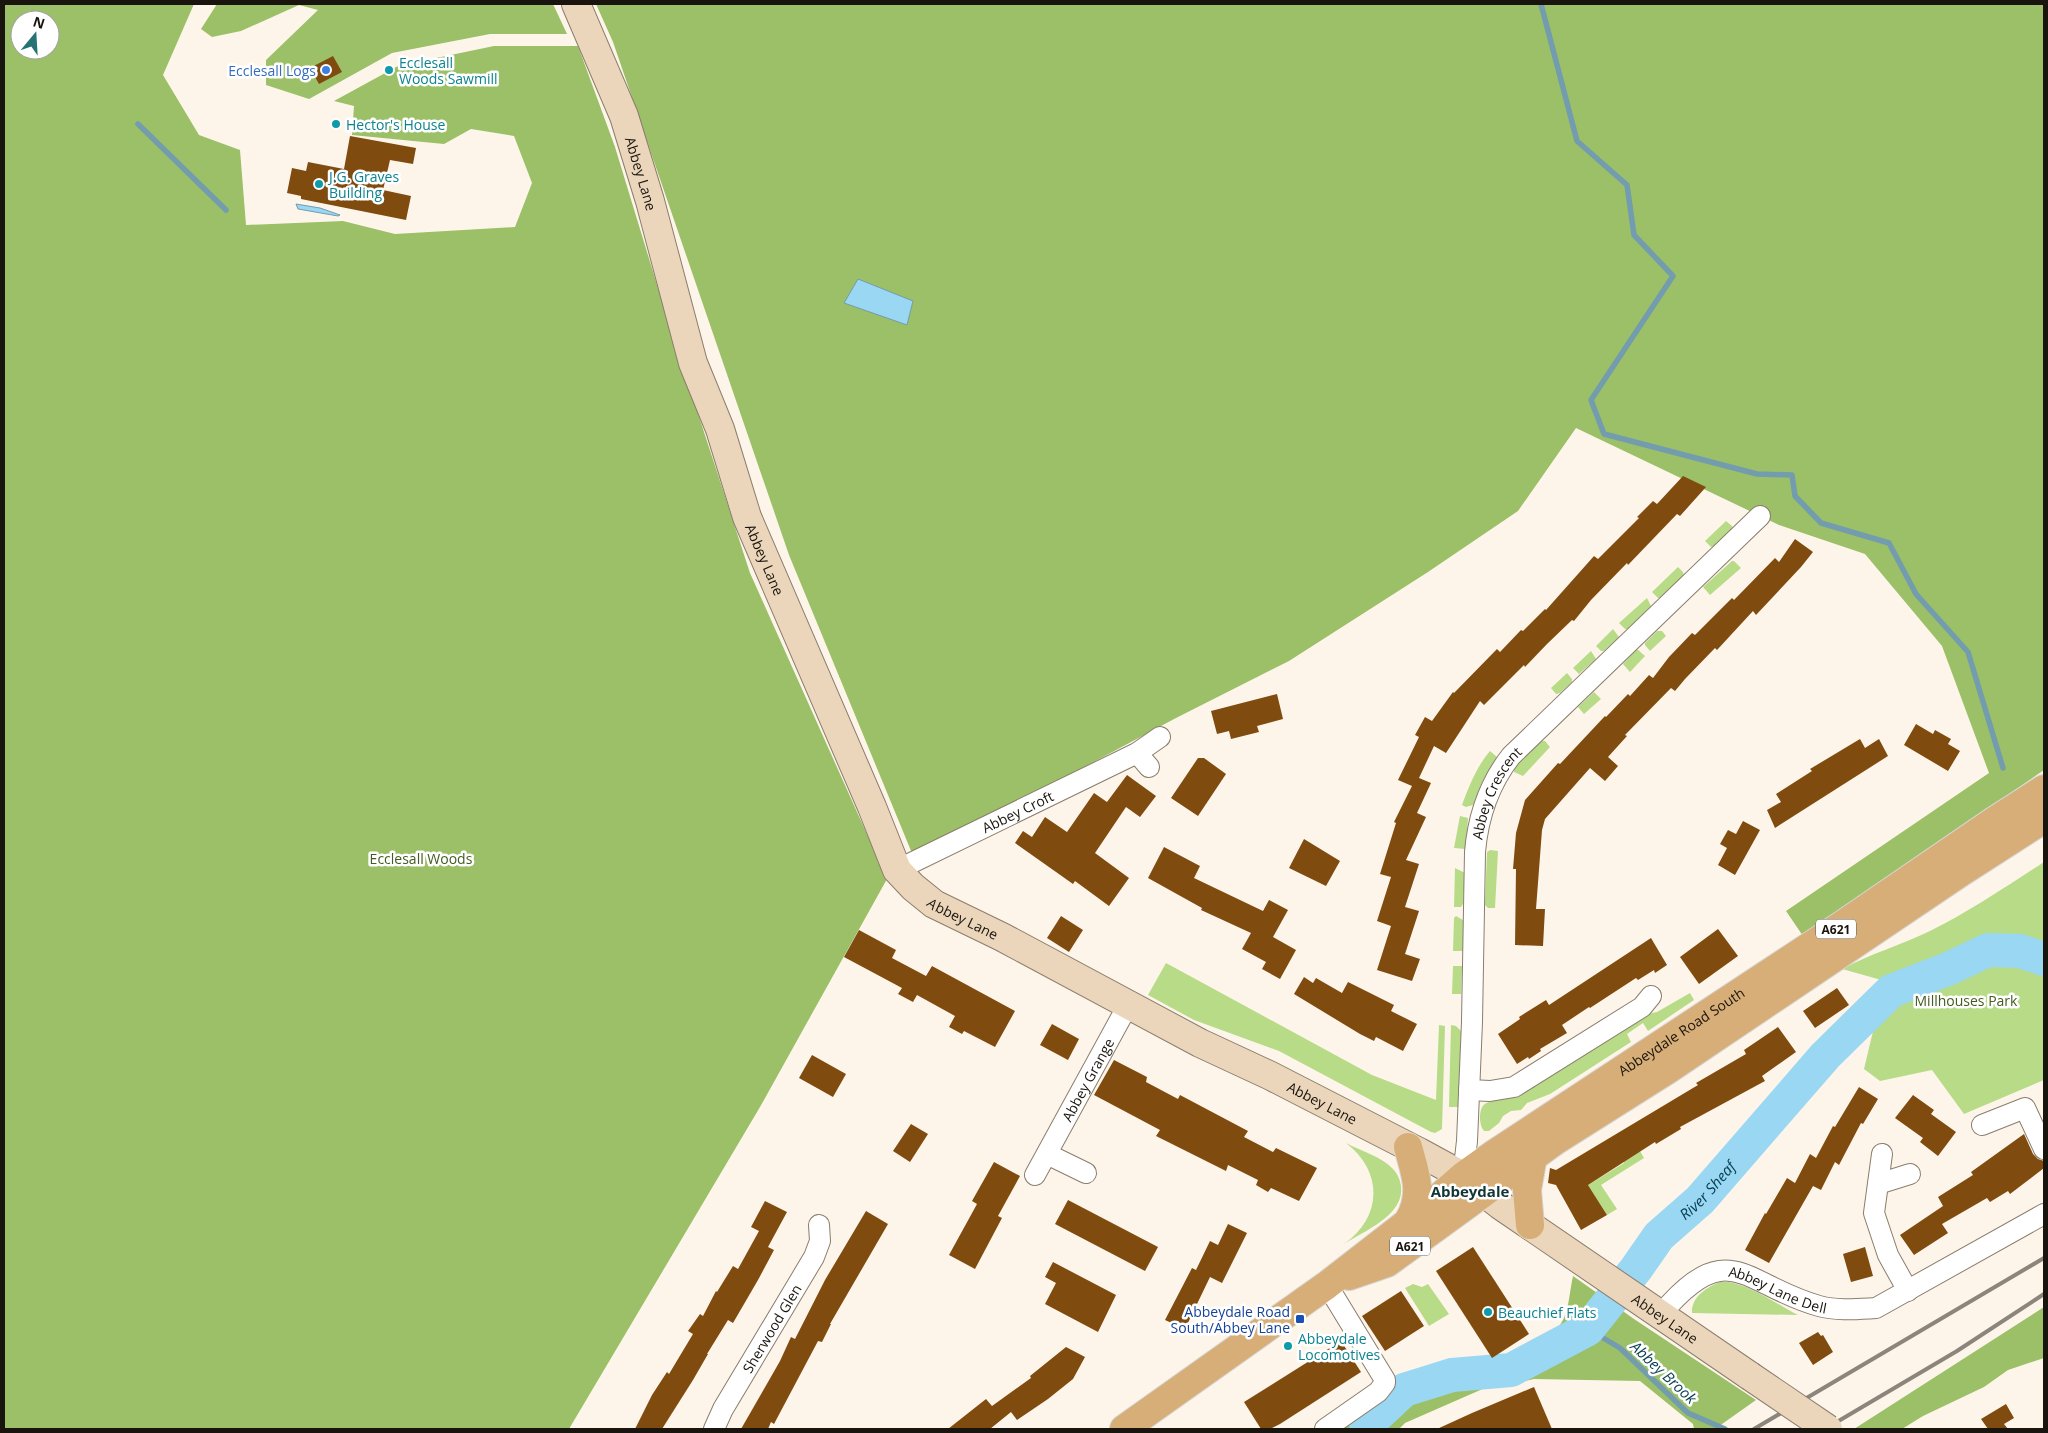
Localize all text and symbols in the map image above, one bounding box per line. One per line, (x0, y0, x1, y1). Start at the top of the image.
north arrow (10, 10, 60, 60)
text: N (31, 11, 48, 33)
place label: Ecclesall Woods Sawmill (399, 53, 498, 88)
place label: Ecclesall Logs (228, 61, 316, 80)
marker: Ecclesall Logs (320, 64, 332, 76)
marker: Ecclesall Woods Sawmill (383, 64, 395, 76)
place label: Hector's House (346, 115, 445, 134)
marker: Hector's House (330, 118, 342, 130)
street label: Abbey Lane (621, 134, 662, 213)
place label: J.G. Graves Building (327, 167, 399, 202)
marker: J.G. Graves Building (313, 178, 325, 190)
street label: Abbey Lane (742, 521, 789, 598)
street label: Abbey Crescent (1467, 742, 1525, 841)
street label: Abbey Croft (979, 786, 1056, 837)
park label: Ecclesall Woods (370, 849, 473, 868)
street label: Abbey Lane (924, 893, 1002, 943)
road number: A621 (1816, 920, 1856, 939)
street label: Abbeydale Road South (1614, 982, 1748, 1080)
park label: Millhouses Park (1915, 991, 2018, 1010)
street label: Abbey Grange (1057, 1034, 1118, 1124)
street label: Abbey Lane (1284, 1077, 1361, 1128)
water label: River Sheaf (1675, 1155, 1741, 1224)
district label: Abbeydale (1431, 1181, 1509, 1201)
road number: A621 (1390, 1236, 1430, 1256)
street label: Abbey Lane Dell (1727, 1261, 1828, 1317)
street label: Sherwood Glen (737, 1281, 805, 1376)
street label: Abbey Lane (1629, 1289, 1702, 1348)
place label: Abbeydale Road South/Abbey Lane (1171, 1302, 1290, 1337)
place label: Beauchief Flats (1498, 1303, 1597, 1322)
marker: Beauchief Flats (1482, 1306, 1494, 1318)
marker: Abbeydale Road South/Abbey Lane (1294, 1313, 1306, 1325)
place label: Abbeydale Locomotives (1298, 1329, 1381, 1364)
water label: Abbey Brook (1626, 1336, 1702, 1408)
marker: Abbeydale Locomotives (1282, 1340, 1294, 1352)

